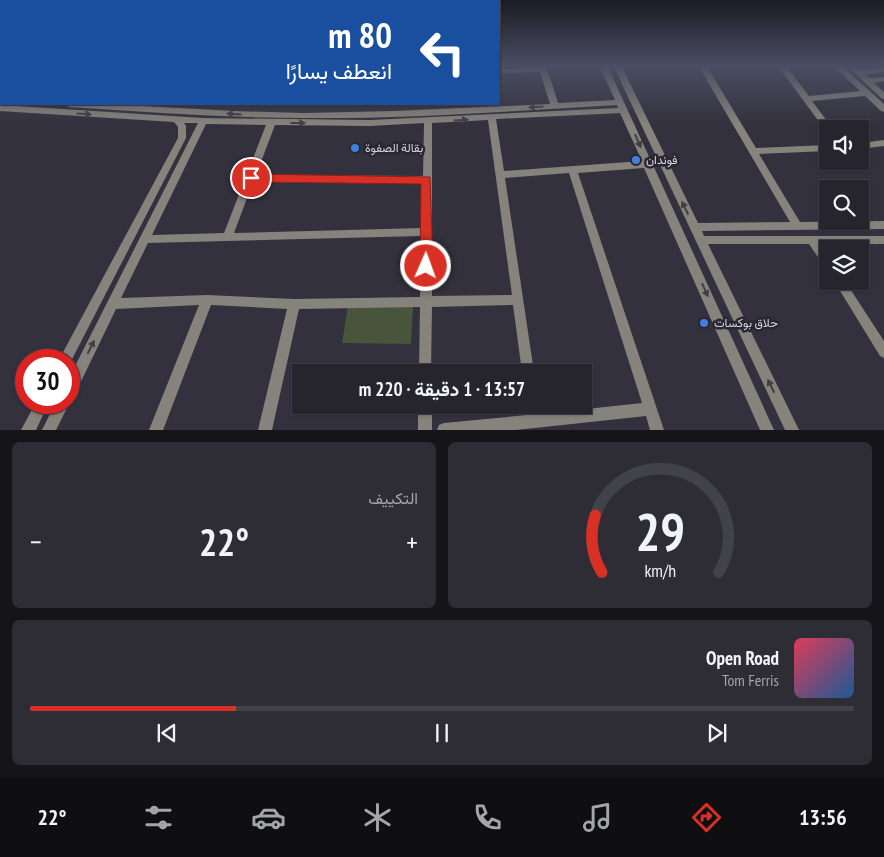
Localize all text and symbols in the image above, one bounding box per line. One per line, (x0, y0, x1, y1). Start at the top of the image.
text: 80 m (328, 12, 392, 58)
icon: left (410, 20, 475, 85)
text: انعطف يسارًا (286, 57, 392, 85)
one-way arrow (528, 104, 544, 112)
one-way arrow (226, 109, 242, 117)
one-way arrow (76, 110, 92, 118)
one-way arrow (453, 116, 469, 124)
one-way arrow (291, 119, 307, 127)
map controls (819, 120, 869, 290)
button: sound (819, 120, 869, 170)
one-way arrow (635, 134, 643, 148)
place label: بقالة الصفوة (365, 140, 423, 156)
marker: بقالة الصفوة (349, 142, 361, 154)
place label: فوندان (646, 152, 678, 168)
marker: فوندان (630, 154, 642, 166)
pin (230, 157, 272, 199)
icon: arrive (237, 164, 265, 192)
button: search (819, 180, 869, 230)
one-way arrow (681, 200, 690, 215)
position arrow (399, 239, 451, 291)
button: layers (819, 240, 869, 290)
one-way arrow (701, 283, 709, 297)
place label: حلاق بوكسات (714, 315, 778, 331)
marker: حلاق بوكسات (698, 317, 710, 329)
one-way arrow (87, 340, 95, 354)
speed limit sign: 30 (15, 349, 80, 414)
text: 13:57 · 1 دقيقة · 220 m (359, 377, 525, 401)
one-way arrow (767, 378, 775, 393)
text: التكييف (368, 488, 418, 508)
text: 29 (635, 498, 685, 565)
text: 22° (199, 517, 249, 566)
text: − (30, 523, 42, 560)
text: + (406, 523, 418, 560)
text: km/h (644, 559, 676, 582)
text: Open Road (706, 646, 779, 670)
text: Tom Ferris (722, 670, 779, 690)
icon: previous (153, 719, 181, 747)
icon: pause (428, 719, 456, 747)
icon: next (703, 719, 731, 747)
icon: filters (141, 800, 176, 835)
icon: car (251, 800, 286, 835)
icon: climate (360, 800, 395, 835)
icon: phone (470, 800, 505, 835)
icon: music (580, 800, 615, 835)
icon: directions (689, 800, 724, 835)
text: 22° (37, 803, 66, 831)
text: 13:56 (799, 803, 847, 831)

